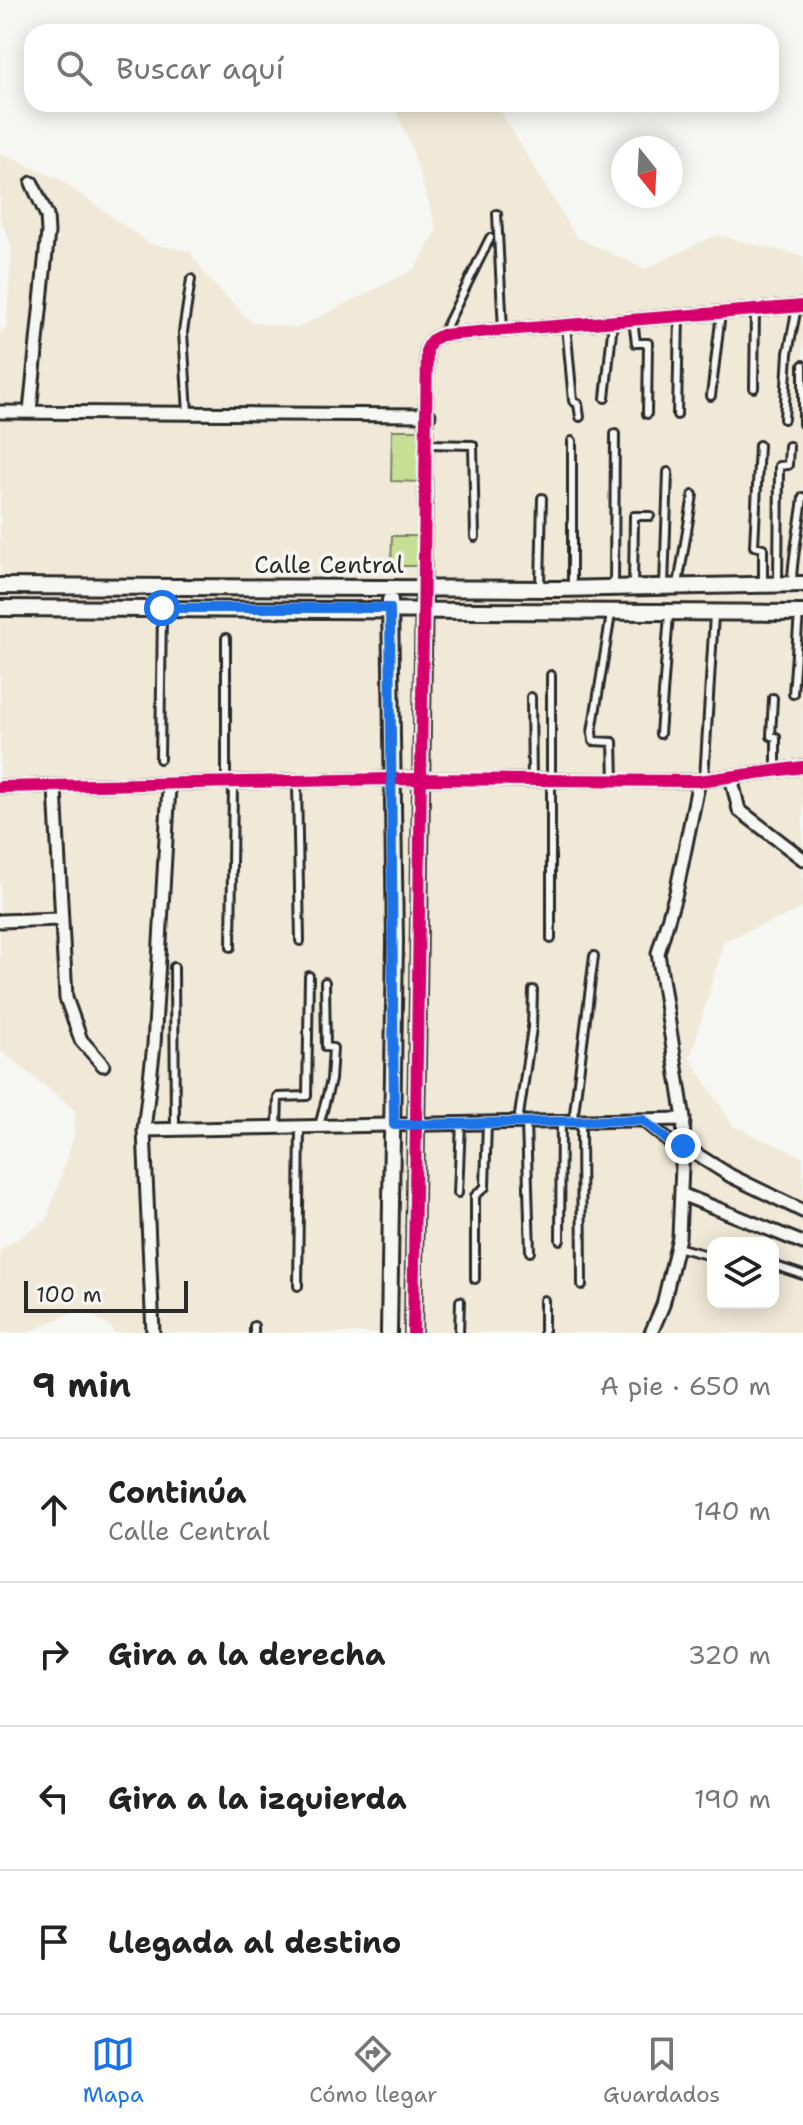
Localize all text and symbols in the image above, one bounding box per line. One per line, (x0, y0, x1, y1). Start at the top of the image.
search box (24, 24, 779, 112)
icon: search (52, 46, 96, 90)
text: Buscar aquí (116, 48, 284, 89)
north arrow (611, 136, 683, 208)
street label: Calle Central (254, 549, 404, 581)
route start (144, 590, 180, 626)
route end (665, 1128, 701, 1164)
map controls (707, 1237, 779, 1309)
button: layers (707, 1237, 779, 1309)
scale bar (24, 1277, 188, 1313)
text: 100 m (36, 1280, 102, 1309)
text: 9 min (32, 1362, 131, 1408)
text: A pie · 650 m (600, 1368, 771, 1403)
text: Continúa (108, 1472, 247, 1513)
icon: ahead (32, 1488, 76, 1532)
text: 140 m (694, 1493, 771, 1528)
text: Calle Central (108, 1513, 270, 1548)
icon: right (32, 1632, 76, 1676)
text: Gira a la derecha (108, 1634, 386, 1675)
text: 320 m (688, 1637, 771, 1672)
icon: left (32, 1776, 76, 1820)
text: Gira a la izquierda (108, 1778, 407, 1819)
text: 190 m (694, 1781, 771, 1816)
icon: arrive (32, 1920, 76, 1964)
text: Llegada al destino (108, 1922, 401, 1963)
tab: Mapa (83, 2032, 144, 2109)
tab: Cómo llegar (309, 2032, 437, 2109)
tab: Guardados (603, 2032, 720, 2109)

